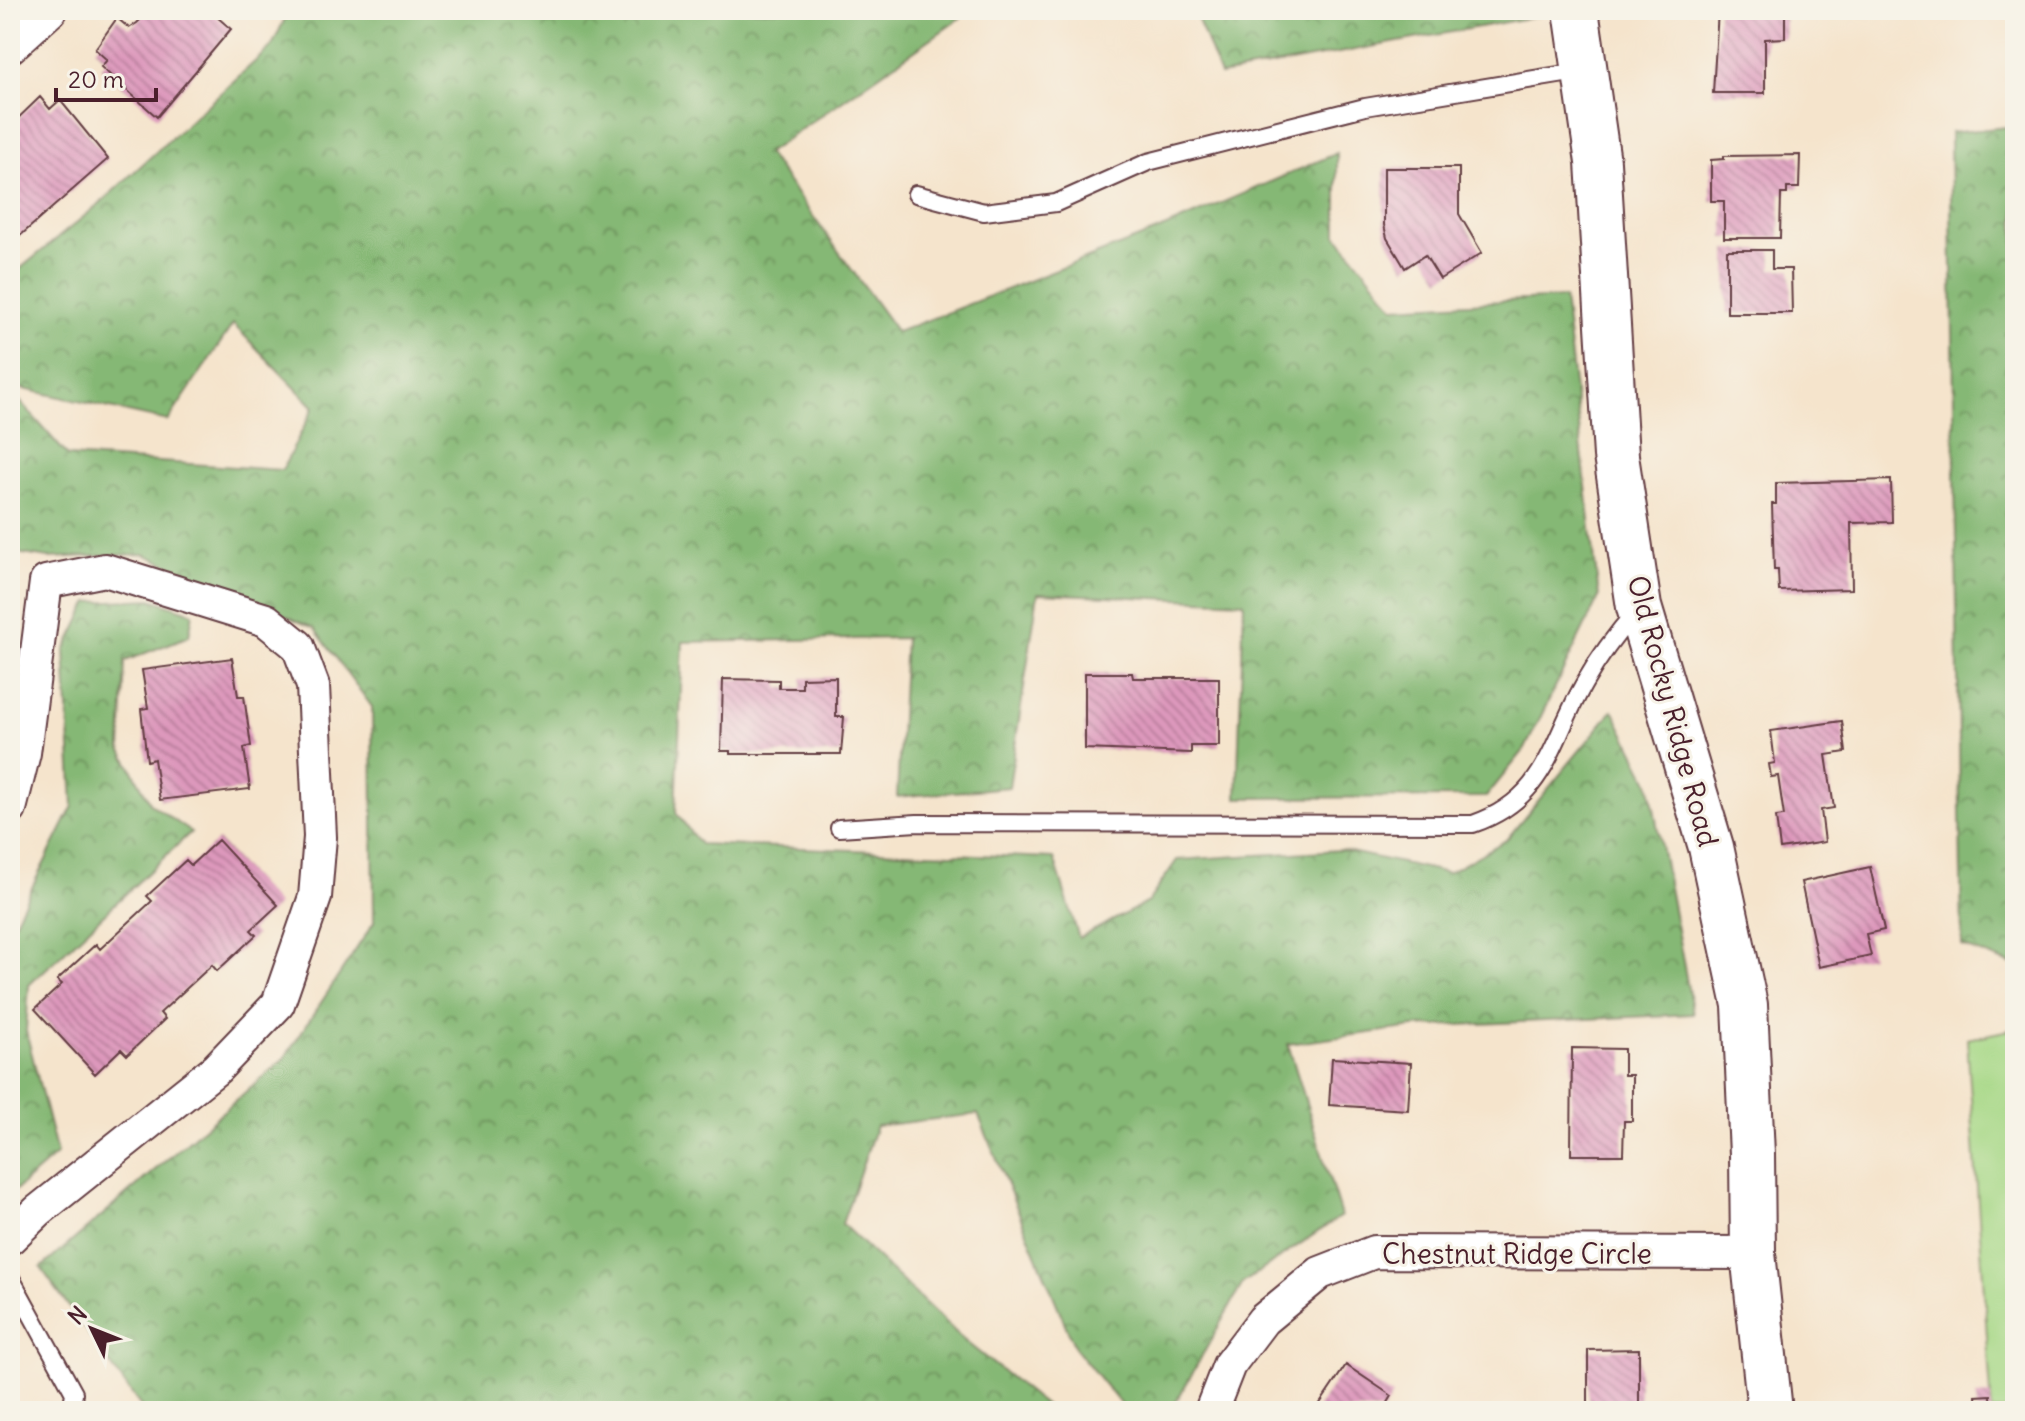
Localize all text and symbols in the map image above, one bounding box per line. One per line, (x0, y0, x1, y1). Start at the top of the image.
scale bar (56, 52, 156, 102)
text: 20 m (68, 64, 124, 94)
street label: Old Rocky Ridge Road (1619, 572, 1727, 850)
street label: Chestnut Ridge Circle (1382, 1236, 1652, 1272)
north arrow (52, 1289, 132, 1369)
text: N (62, 1300, 93, 1330)

